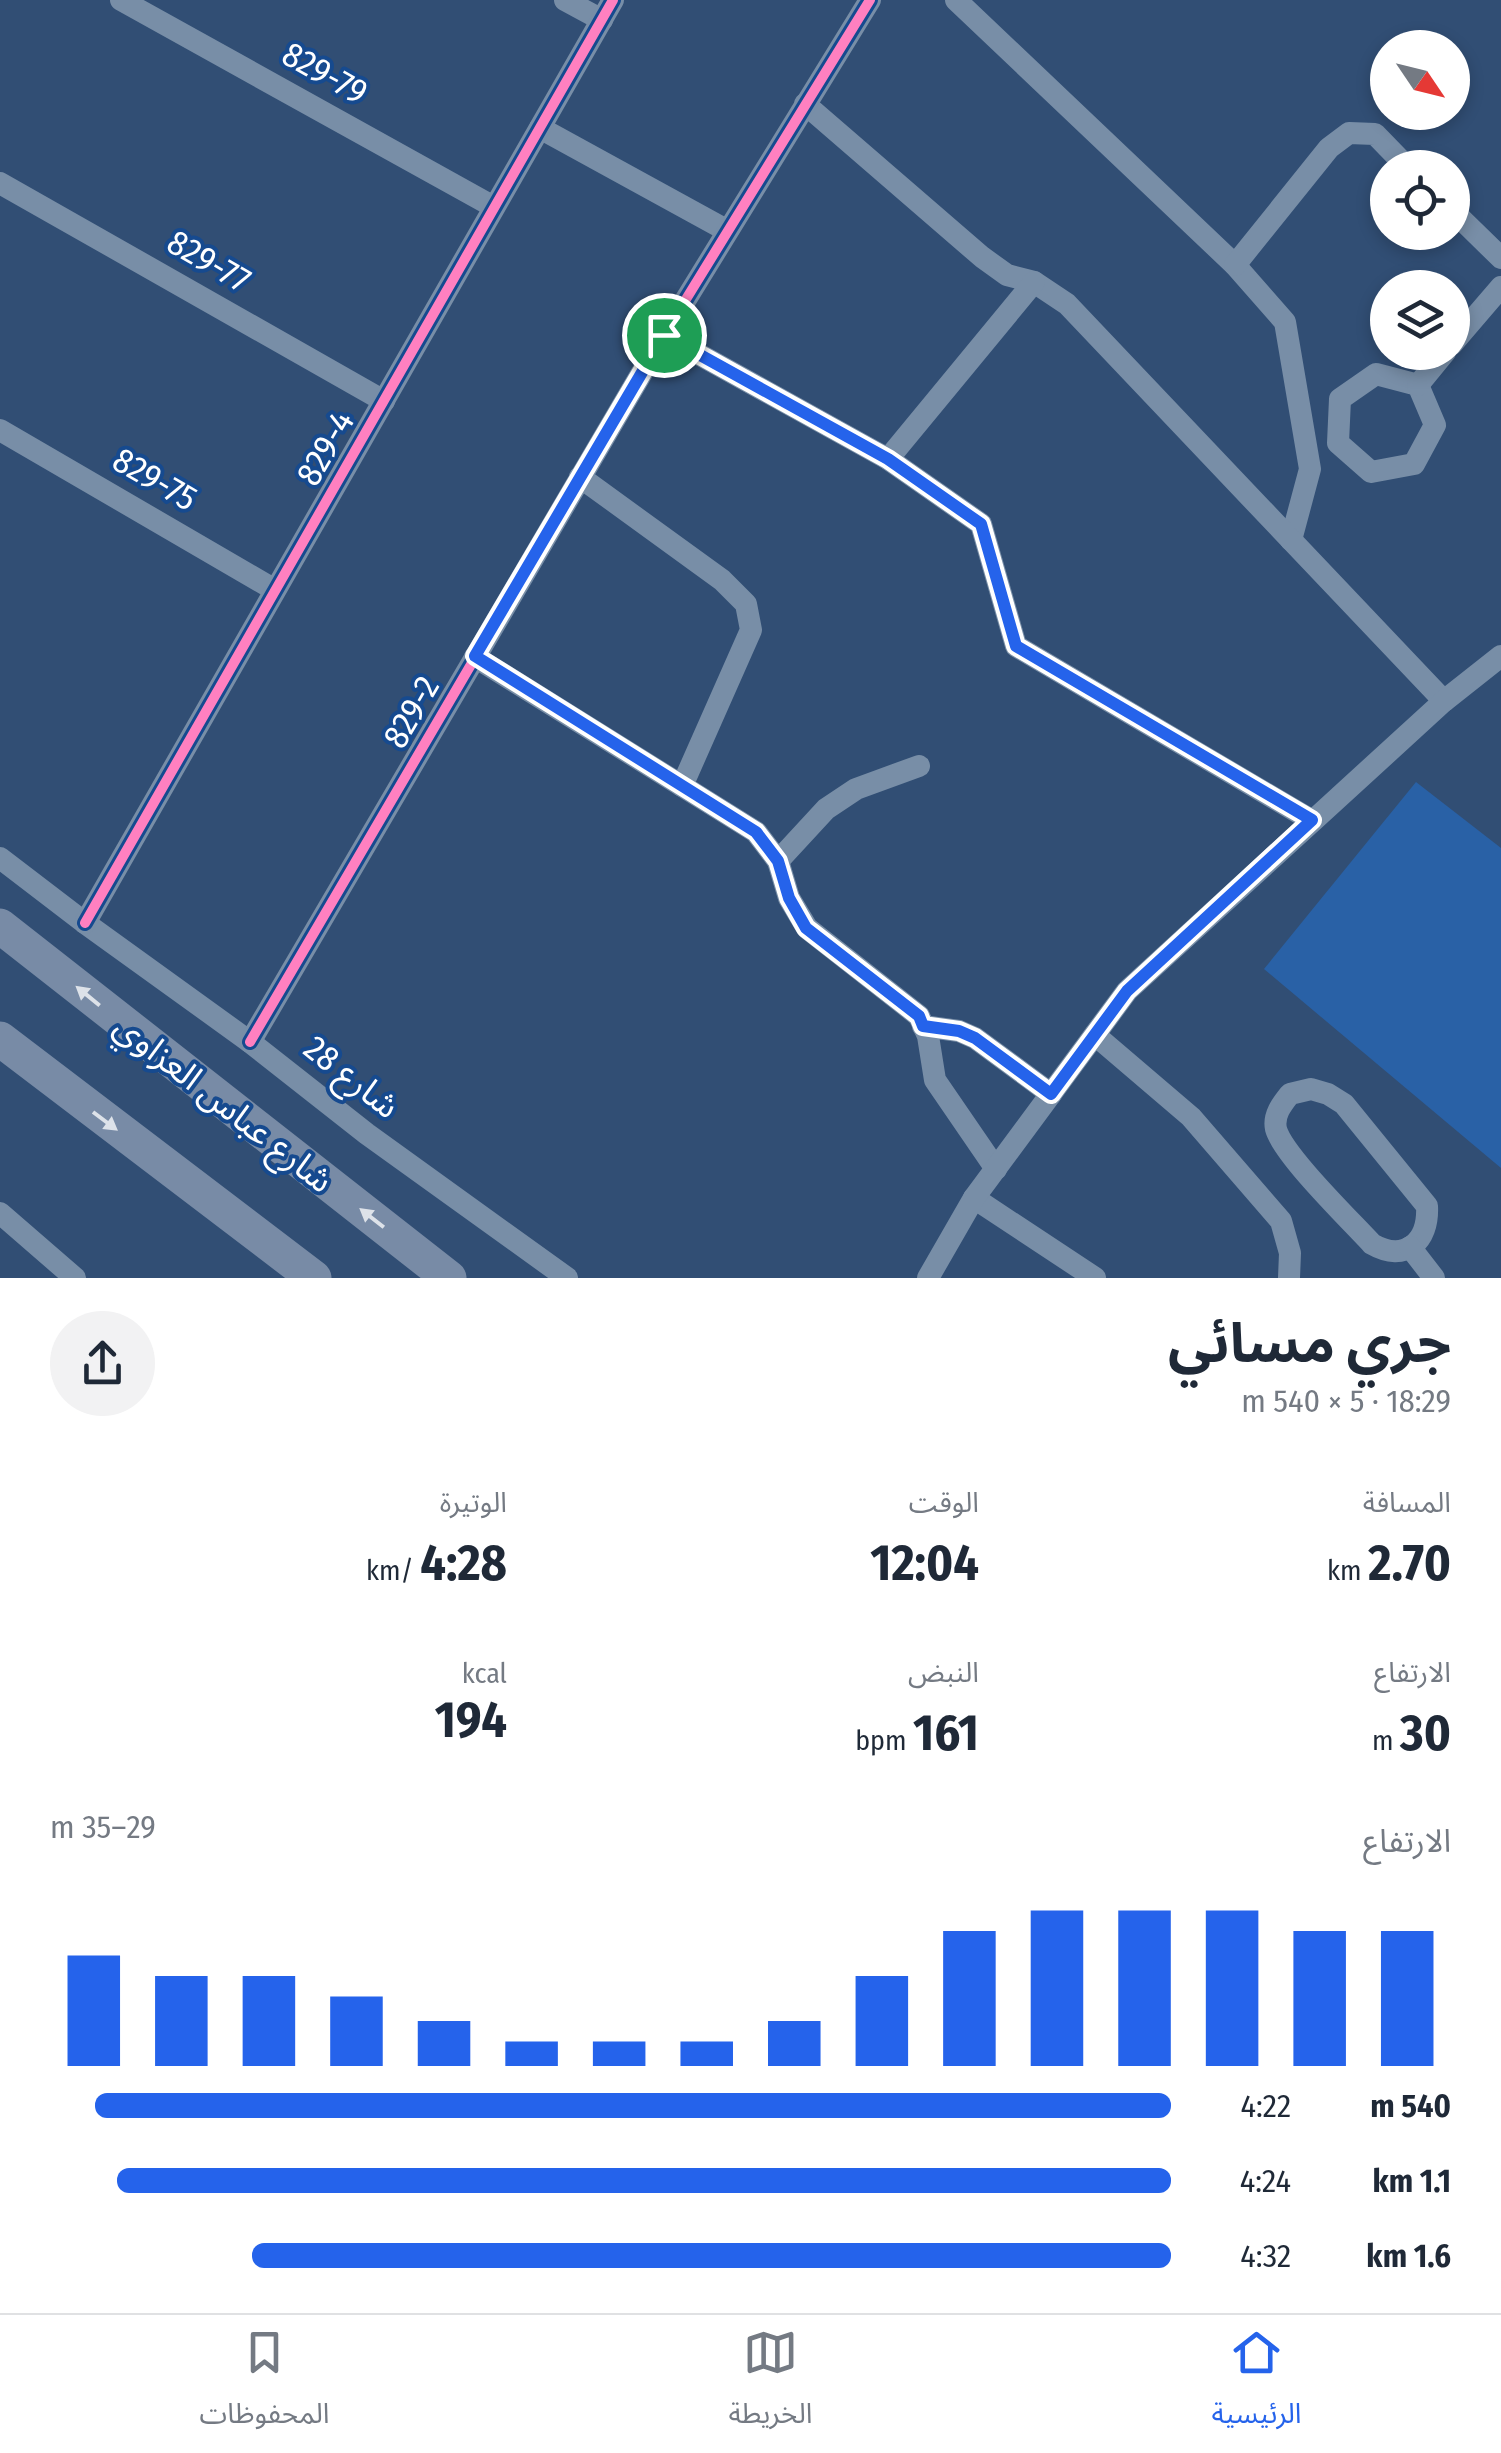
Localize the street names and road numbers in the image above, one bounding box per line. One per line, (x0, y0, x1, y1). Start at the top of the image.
street label: 829-79 (275, 33, 375, 113)
street label: 829-77 (160, 221, 258, 301)
street label: 829-4 (287, 403, 363, 493)
street label: 829-75 (106, 438, 204, 520)
street label: 829-2 (374, 669, 448, 755)
street label: شارع عباس العزاوي (102, 1005, 342, 1206)
street label: شارع 28 (293, 1027, 408, 1131)

